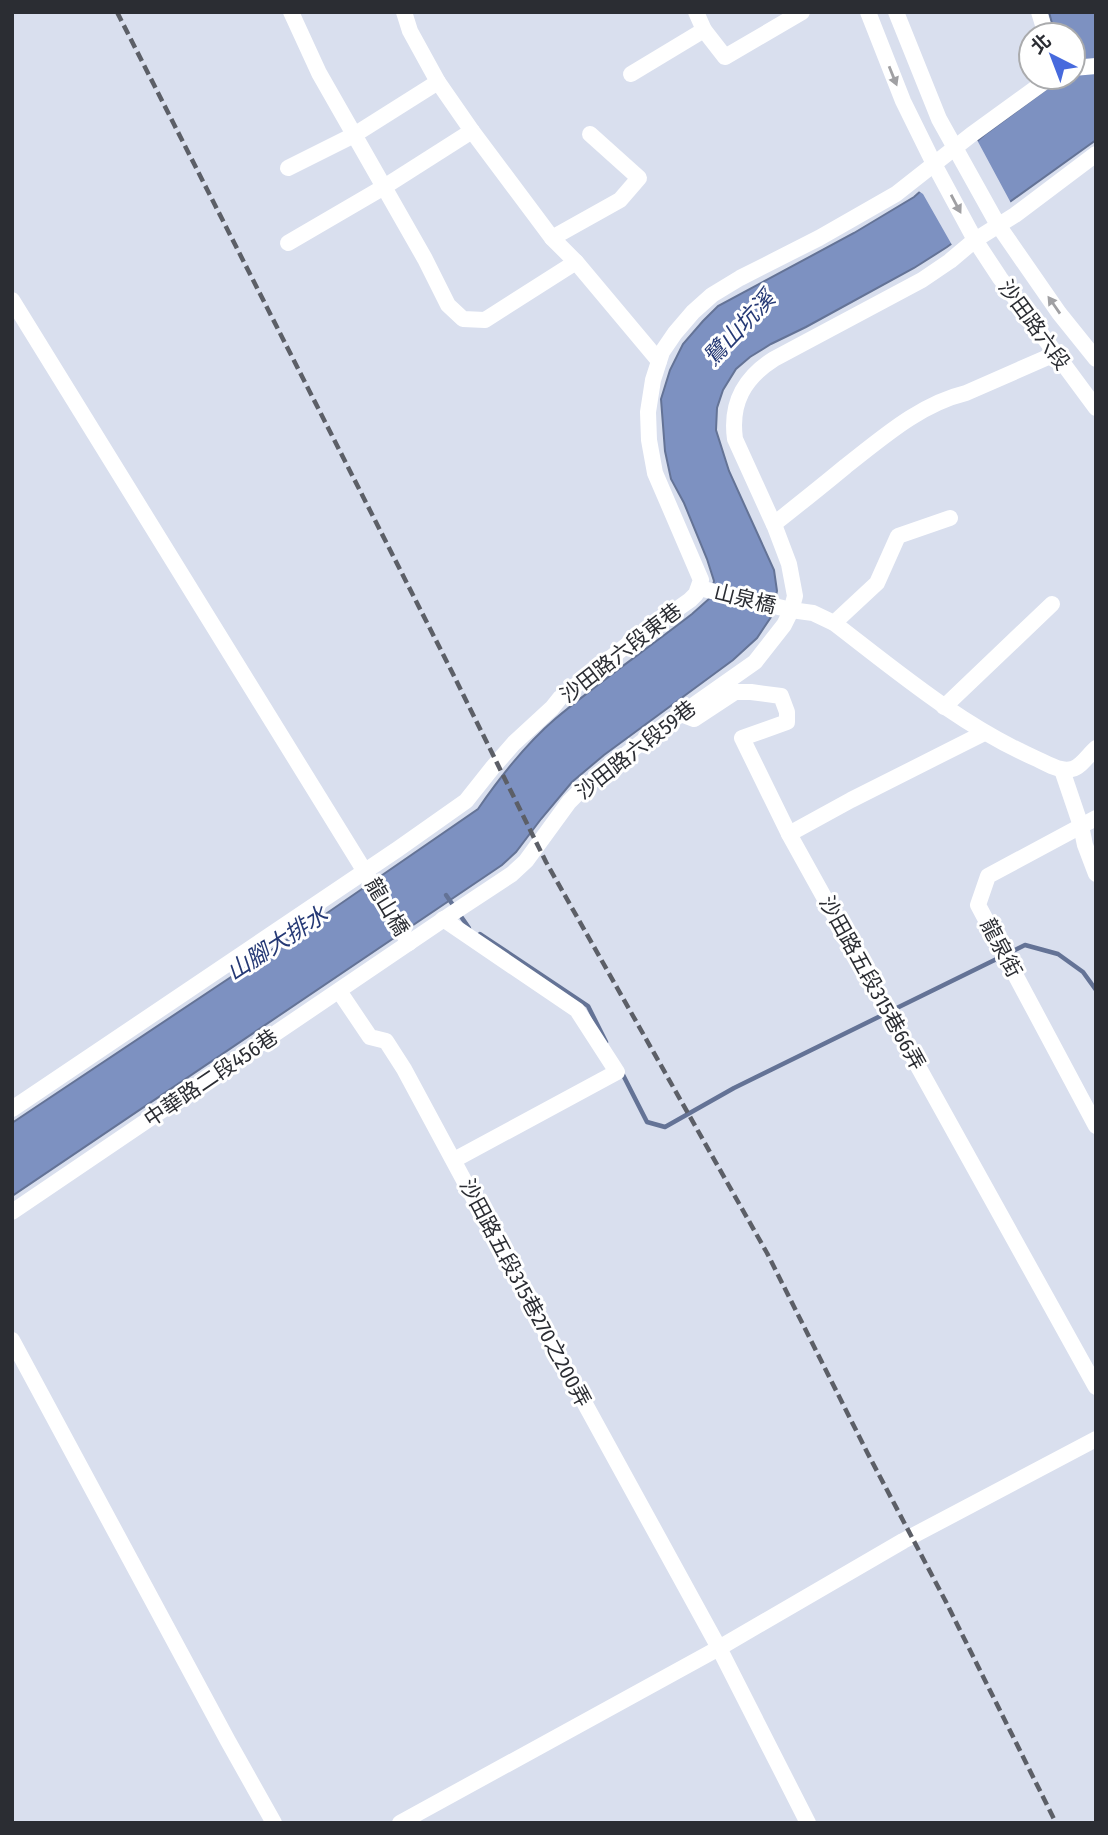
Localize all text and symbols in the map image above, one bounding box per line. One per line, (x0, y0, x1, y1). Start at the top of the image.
north arrow (1017, 21, 1087, 91)
text: 北 (1026, 29, 1056, 59)
one-way arrow (887, 65, 898, 86)
one-way arrow (950, 195, 962, 214)
street label: 沙田路六段 (993, 275, 1075, 375)
water label: 鷺山坑溪 (697, 283, 783, 371)
one-way arrow (1047, 296, 1061, 314)
street label: 山泉橋 (711, 579, 779, 619)
street label: 沙田路六段東巷 (555, 598, 687, 708)
street label: 沙田路六段59巷 (571, 695, 701, 805)
street label: 龍山橋 (360, 873, 414, 941)
street label: 沙田路五段315巷66弄 (813, 892, 931, 1074)
water label: 山腳大排水 (221, 899, 334, 986)
street label: 龍泉街 (975, 914, 1027, 982)
street label: 中華路二段456巷 (139, 1024, 283, 1132)
street label: 沙田路五段315巷270之200弄 (454, 1175, 596, 1411)

